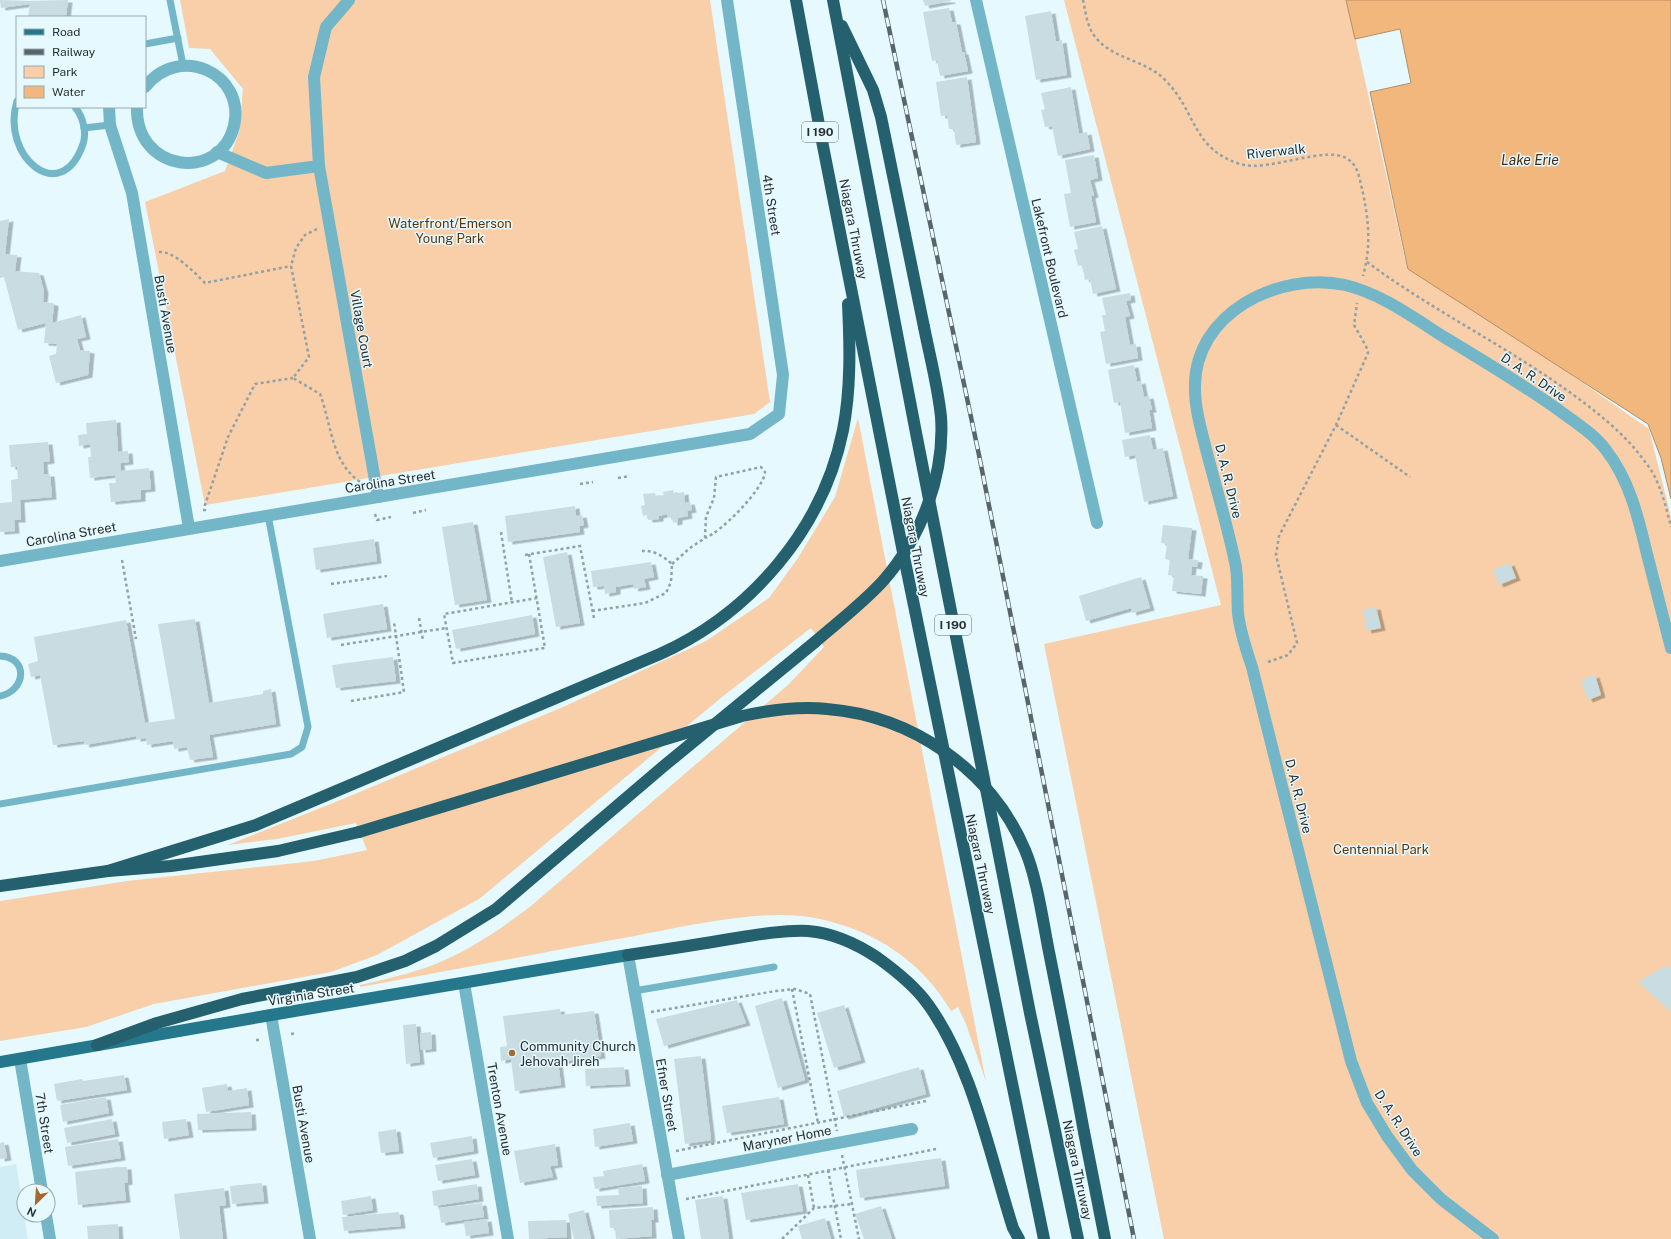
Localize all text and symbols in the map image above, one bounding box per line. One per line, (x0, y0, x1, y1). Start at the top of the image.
legend (16, 16, 146, 108)
text: Road (52, 25, 80, 39)
text: Railway (52, 45, 96, 59)
text: Park (52, 65, 78, 79)
text: Water (52, 85, 86, 99)
road number: I 190 (802, 122, 838, 142)
street label: Riverwalk (1246, 141, 1306, 162)
water label: Lake Erie (1501, 152, 1559, 168)
street label: 4th Street (759, 173, 784, 237)
street label: Niagara Thruway (836, 177, 871, 281)
street label: Lakefront Boulevard (1028, 197, 1071, 319)
park label: Waterfront/Emerson Young Park (388, 216, 512, 246)
street label: Busti Avenue (151, 274, 180, 354)
street label: Village Court (347, 289, 376, 369)
street label: D. A. R. Drive (1498, 350, 1569, 405)
street label: D. A. R. Drive (1212, 442, 1245, 520)
street label: Carolina Street (344, 467, 436, 496)
street label: Niagara Thruway (898, 495, 933, 599)
street label: Carolina Street (25, 519, 117, 550)
road number: I 190 (935, 615, 971, 635)
street label: D. A. R. Drive (1282, 757, 1315, 835)
street label: Niagara Thruway (963, 813, 998, 916)
park label: Centennial Park (1333, 842, 1429, 857)
street label: Virginia Street (267, 980, 355, 1009)
place label: Community Church Jehovah Jireh (520, 1039, 636, 1069)
marker: Community Church Jehovah Jireh (507, 1048, 517, 1058)
street label: Efner Street (653, 1057, 680, 1133)
street label: Trenton Avenue (484, 1061, 515, 1157)
street label: Busti Avenue (289, 1084, 318, 1164)
street label: D. A. R. Drive (1372, 1087, 1426, 1159)
street label: 7th Street (32, 1092, 57, 1155)
street label: Niagara Thruway (1060, 1119, 1095, 1222)
street label: Maryner Home (742, 1123, 833, 1154)
north arrow (16, 1183, 56, 1223)
text: N (25, 1205, 38, 1219)

